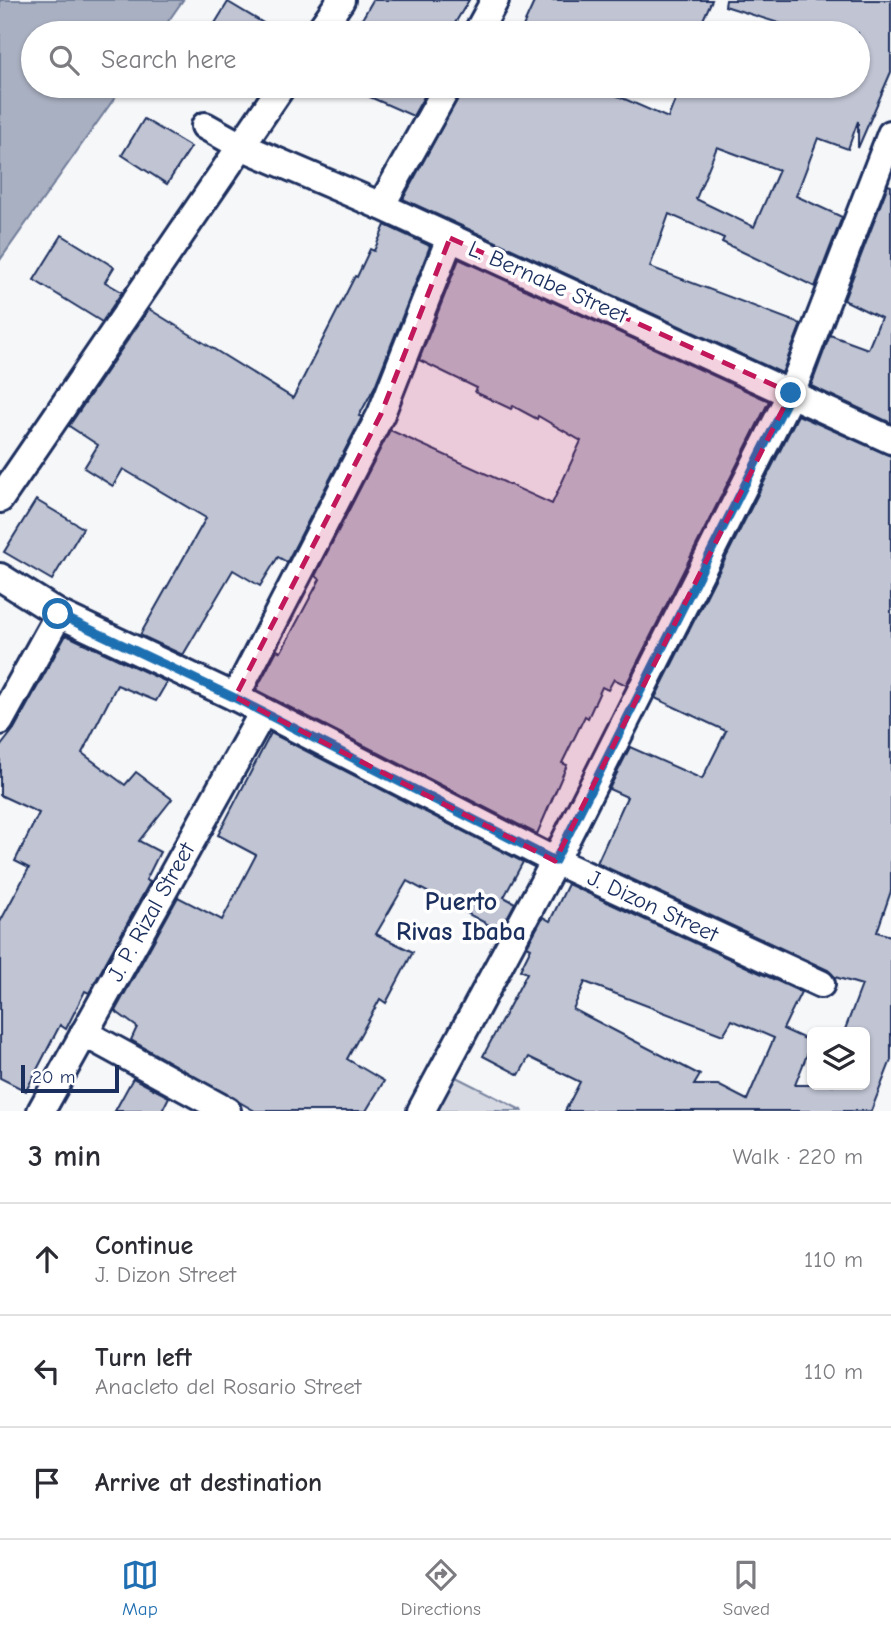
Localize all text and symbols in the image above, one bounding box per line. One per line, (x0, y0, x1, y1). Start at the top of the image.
search box (21, 21, 870, 98)
icon: search (45, 41, 83, 79)
text: Search here (101, 45, 236, 75)
street label: L. Bernabe Street (464, 235, 633, 330)
route end (775, 377, 806, 408)
route start (42, 598, 73, 629)
street label: J. P. Rizal Street (102, 836, 201, 986)
street label: J. Dizon Street (583, 864, 724, 949)
district label: Puerto Rivas Ibaba (396, 887, 526, 947)
map controls (807, 1027, 870, 1090)
button: layers (807, 1027, 870, 1090)
scale bar (21, 1062, 119, 1094)
text: 20 m (32, 1066, 76, 1088)
text: 3 min (28, 1139, 101, 1174)
text: Walk · 220 m (732, 1143, 863, 1170)
text: Continue (95, 1231, 193, 1261)
icon: ahead (28, 1240, 66, 1278)
text: 110 m (804, 1246, 863, 1273)
text: J. Dizon Street (95, 1261, 236, 1288)
text: Turn left (95, 1343, 192, 1373)
icon: left (28, 1352, 66, 1390)
text: 110 m (804, 1358, 863, 1385)
text: Anacleto del Rosario Street (95, 1373, 361, 1400)
icon: arrive (28, 1464, 66, 1502)
text: Arrive at destination (95, 1468, 322, 1498)
tab: Map (121, 1556, 159, 1620)
tab: Directions (401, 1556, 481, 1620)
tab: Saved (723, 1556, 770, 1620)

